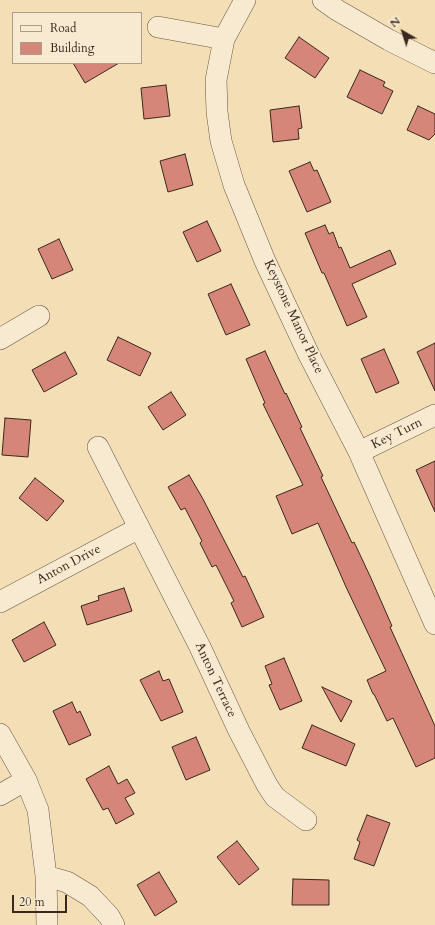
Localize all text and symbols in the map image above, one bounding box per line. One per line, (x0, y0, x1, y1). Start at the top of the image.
legend (12, 12, 142, 64)
north arrow (383, 12, 423, 52)
text: N (387, 13, 404, 31)
text: Road (50, 20, 76, 36)
text: Building (50, 40, 94, 56)
street label: Keystone Manor Place (260, 258, 326, 376)
street label: Key Turn (369, 415, 425, 453)
street label: Anton Drive (34, 542, 104, 588)
street label: Anton Terrace (191, 640, 239, 720)
scale bar (14, 887, 69, 913)
text: 20 m (19, 894, 45, 910)

